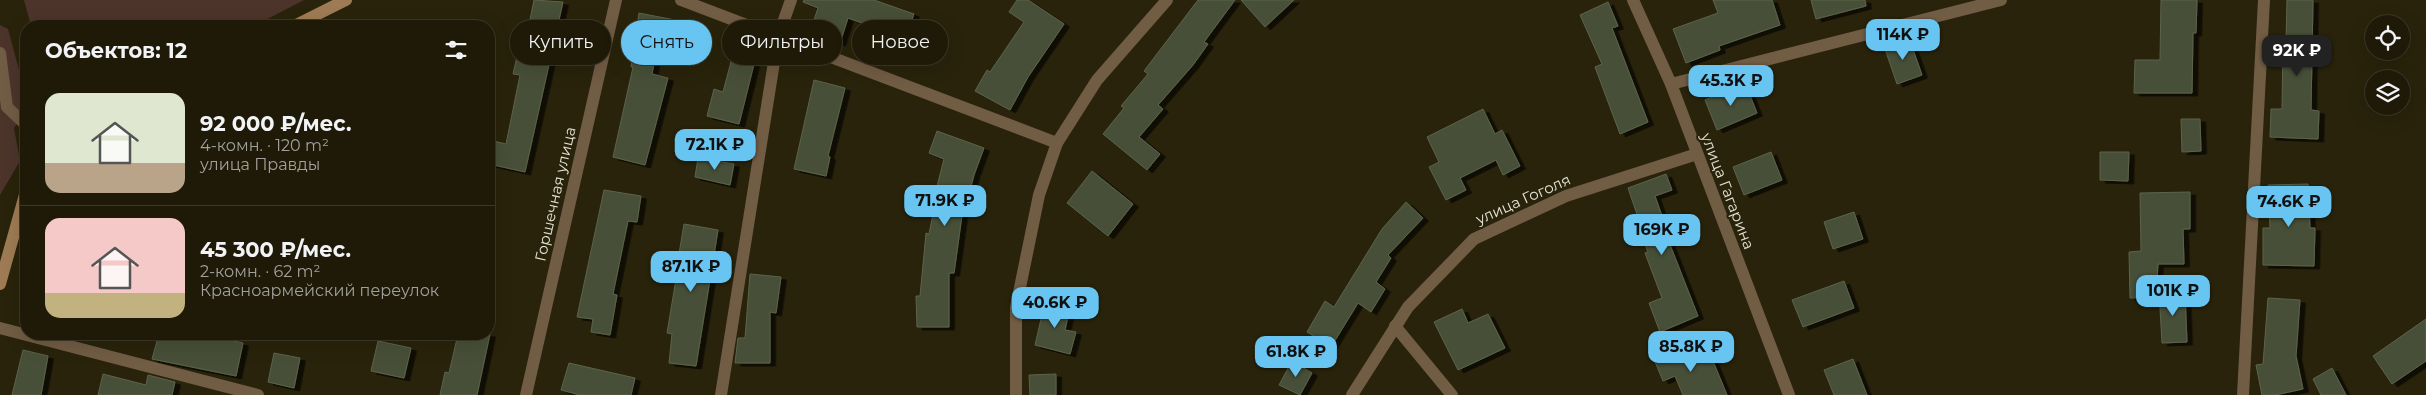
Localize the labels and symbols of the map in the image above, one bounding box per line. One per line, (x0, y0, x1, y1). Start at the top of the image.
pin: 114K ₽ (1862, 18, 1944, 61)
pin: 92K ₽ (2262, 34, 2332, 77)
pin: 45.3K ₽ (1685, 64, 1777, 107)
street label: Горшечная улица (530, 125, 580, 263)
pin: 72.1K ₽ (669, 128, 761, 171)
street label: улица Гагарина (1697, 129, 1759, 252)
street label: улица Гоголя (1472, 170, 1573, 229)
pin: 71.9K ₽ (899, 184, 991, 227)
pin: 74.6K ₽ (2243, 186, 2335, 228)
pin: 169K ₽ (1621, 214, 1703, 256)
pin: 87.1K ₽ (645, 250, 737, 293)
pin: 101K ₽ (2132, 274, 2214, 317)
pin: 40.6K ₽ (1009, 286, 1101, 329)
pin: 85.8K ₽ (1645, 330, 1737, 373)
pin: 61.8K ₽ (1250, 336, 1342, 378)

